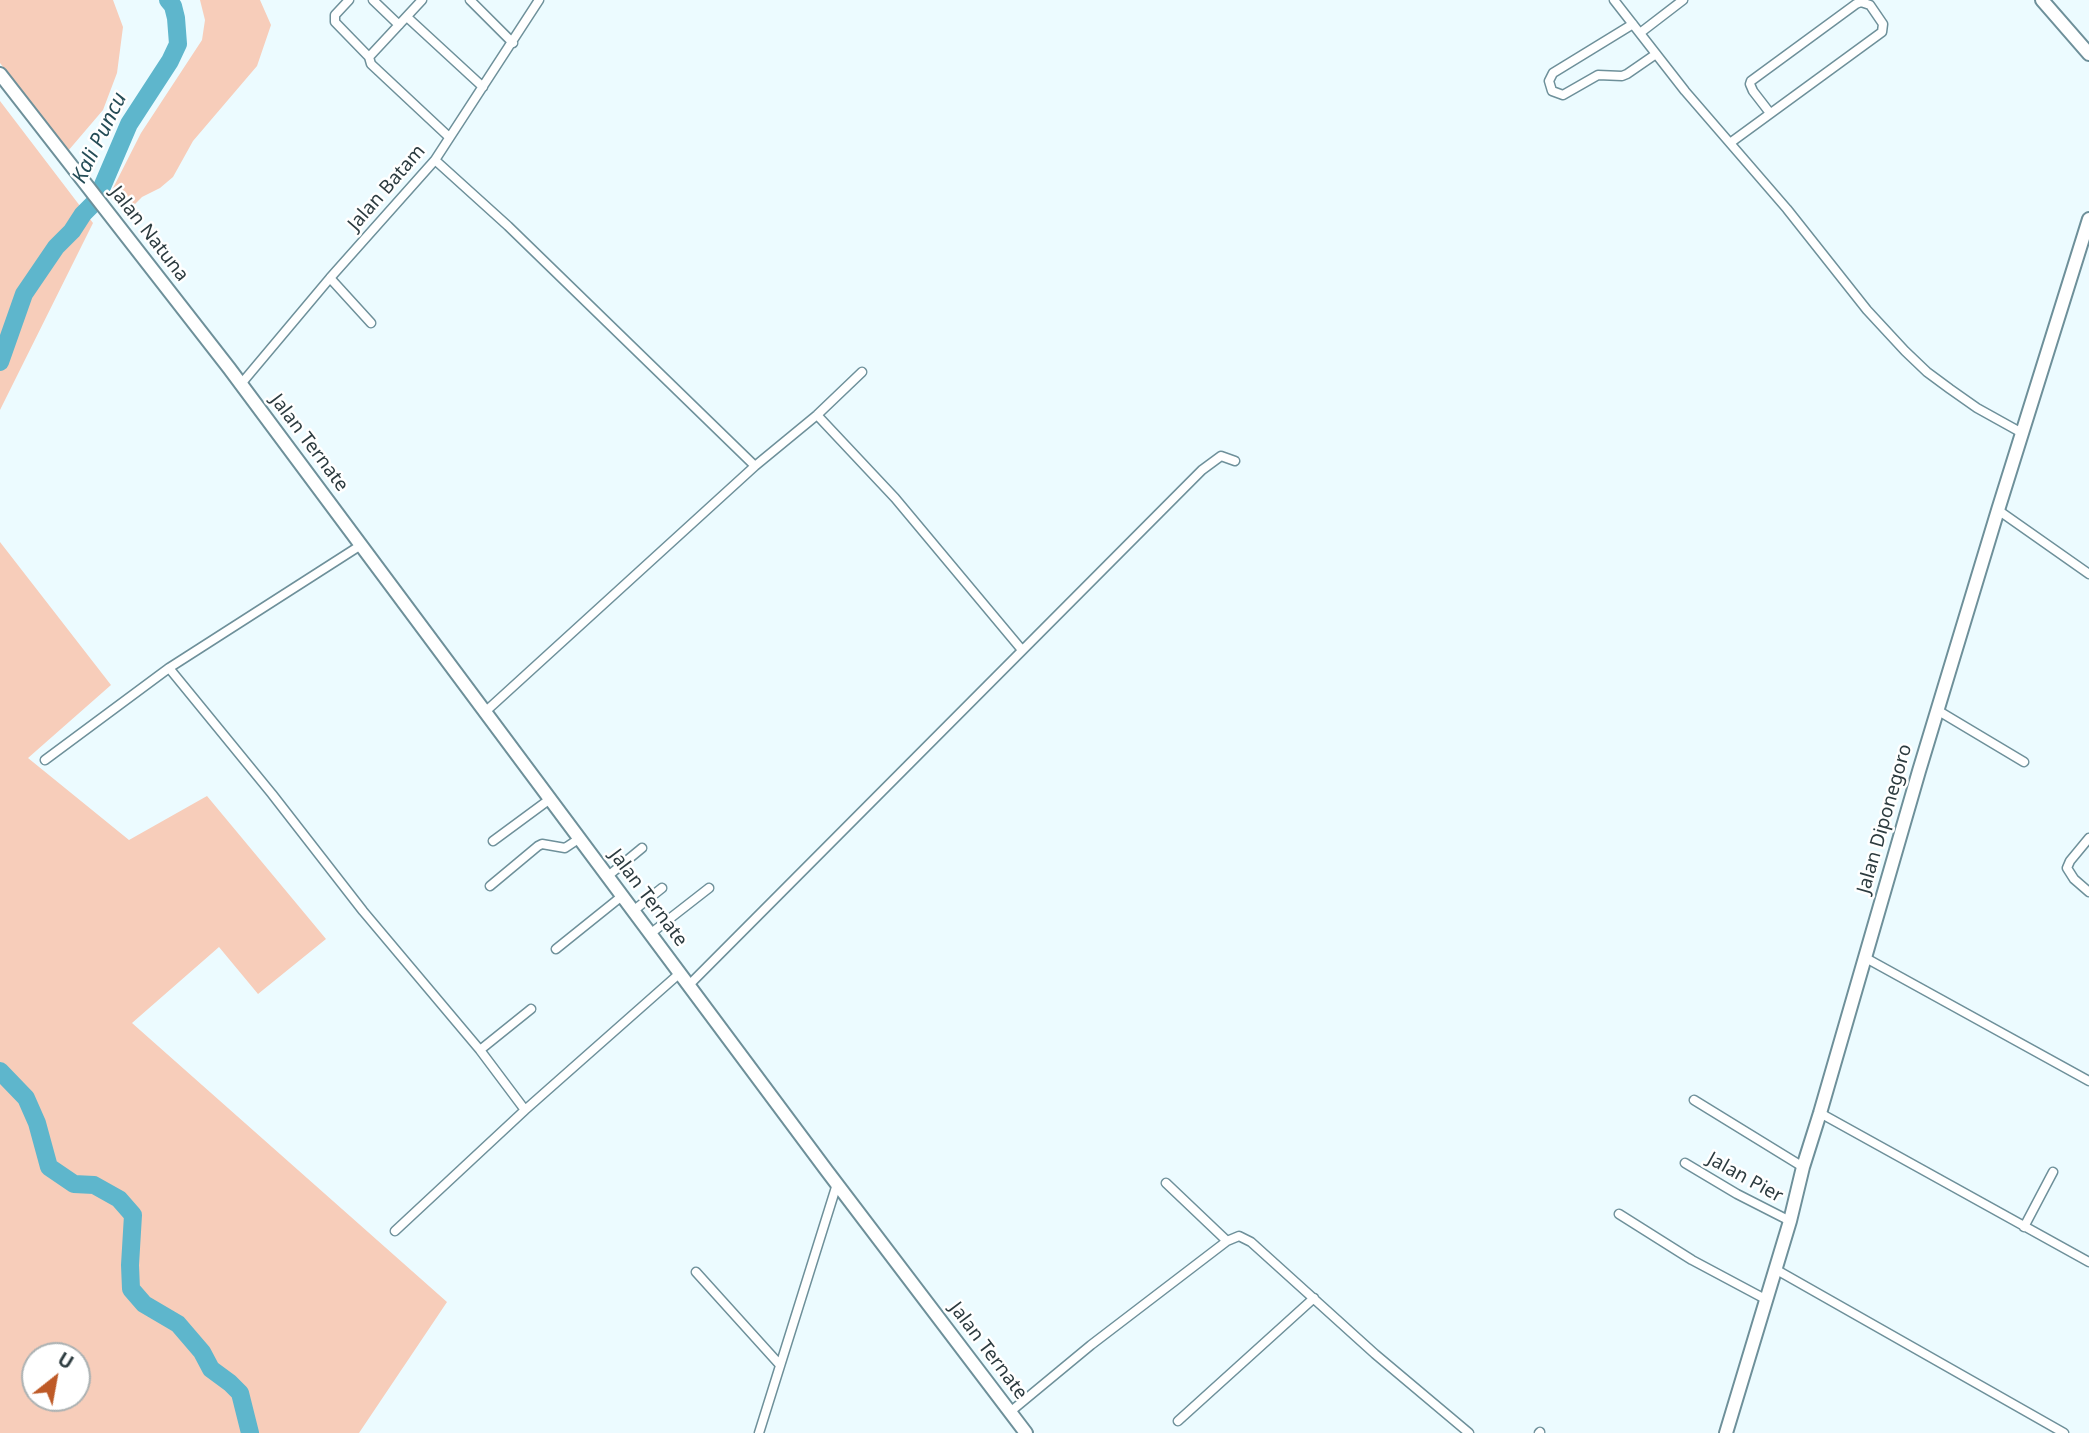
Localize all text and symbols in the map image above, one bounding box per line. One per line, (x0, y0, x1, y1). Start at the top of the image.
water label: Kali Puncu (67, 88, 133, 188)
street label: Jalan Batam (344, 140, 430, 236)
street label: Jalan Natuna (105, 182, 193, 286)
street label: Jalan Ternate (265, 390, 353, 496)
street label: Jalan Diponegoro (1853, 742, 1917, 896)
street label: Jalan Ternate (604, 845, 692, 951)
street label: Jalan Pier (1703, 1148, 1787, 1208)
street label: Jalan Ternate (944, 1298, 1032, 1404)
north arrow (21, 1342, 91, 1412)
text: U (53, 1346, 79, 1376)

